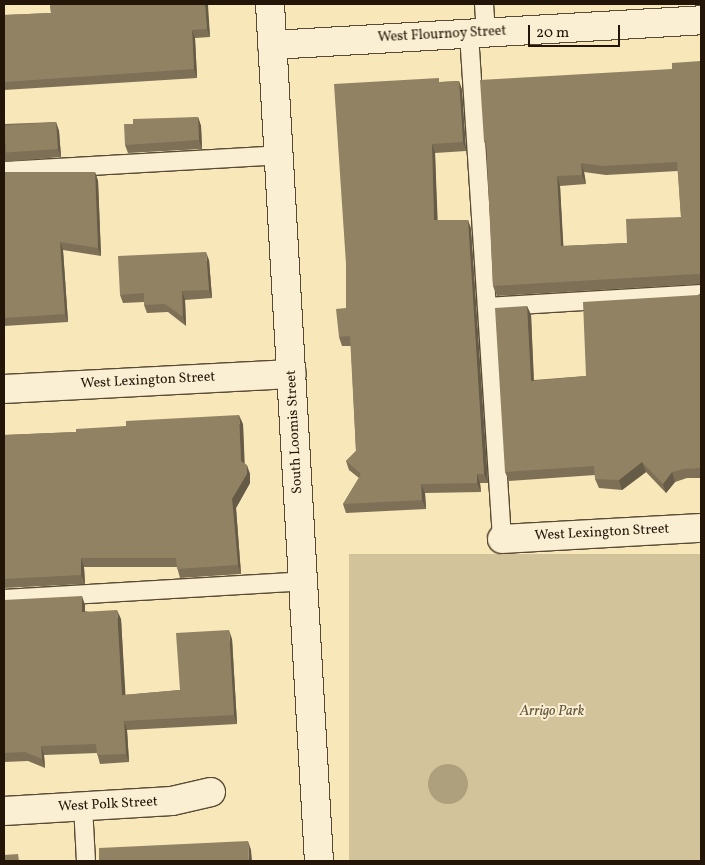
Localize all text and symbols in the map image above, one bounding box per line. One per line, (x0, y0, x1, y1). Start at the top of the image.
scale bar (530, 15, 622, 47)
street label: West Flournoy Street (377, 23, 507, 47)
text: 20 m (536, 23, 569, 44)
street label: West Lexington Street (80, 369, 216, 393)
street label: South Loomis Street (283, 370, 307, 494)
street label: West Lexington Street (534, 521, 670, 545)
park label: Arrigo Park (520, 704, 584, 720)
street label: West Polk Street (58, 794, 158, 816)

